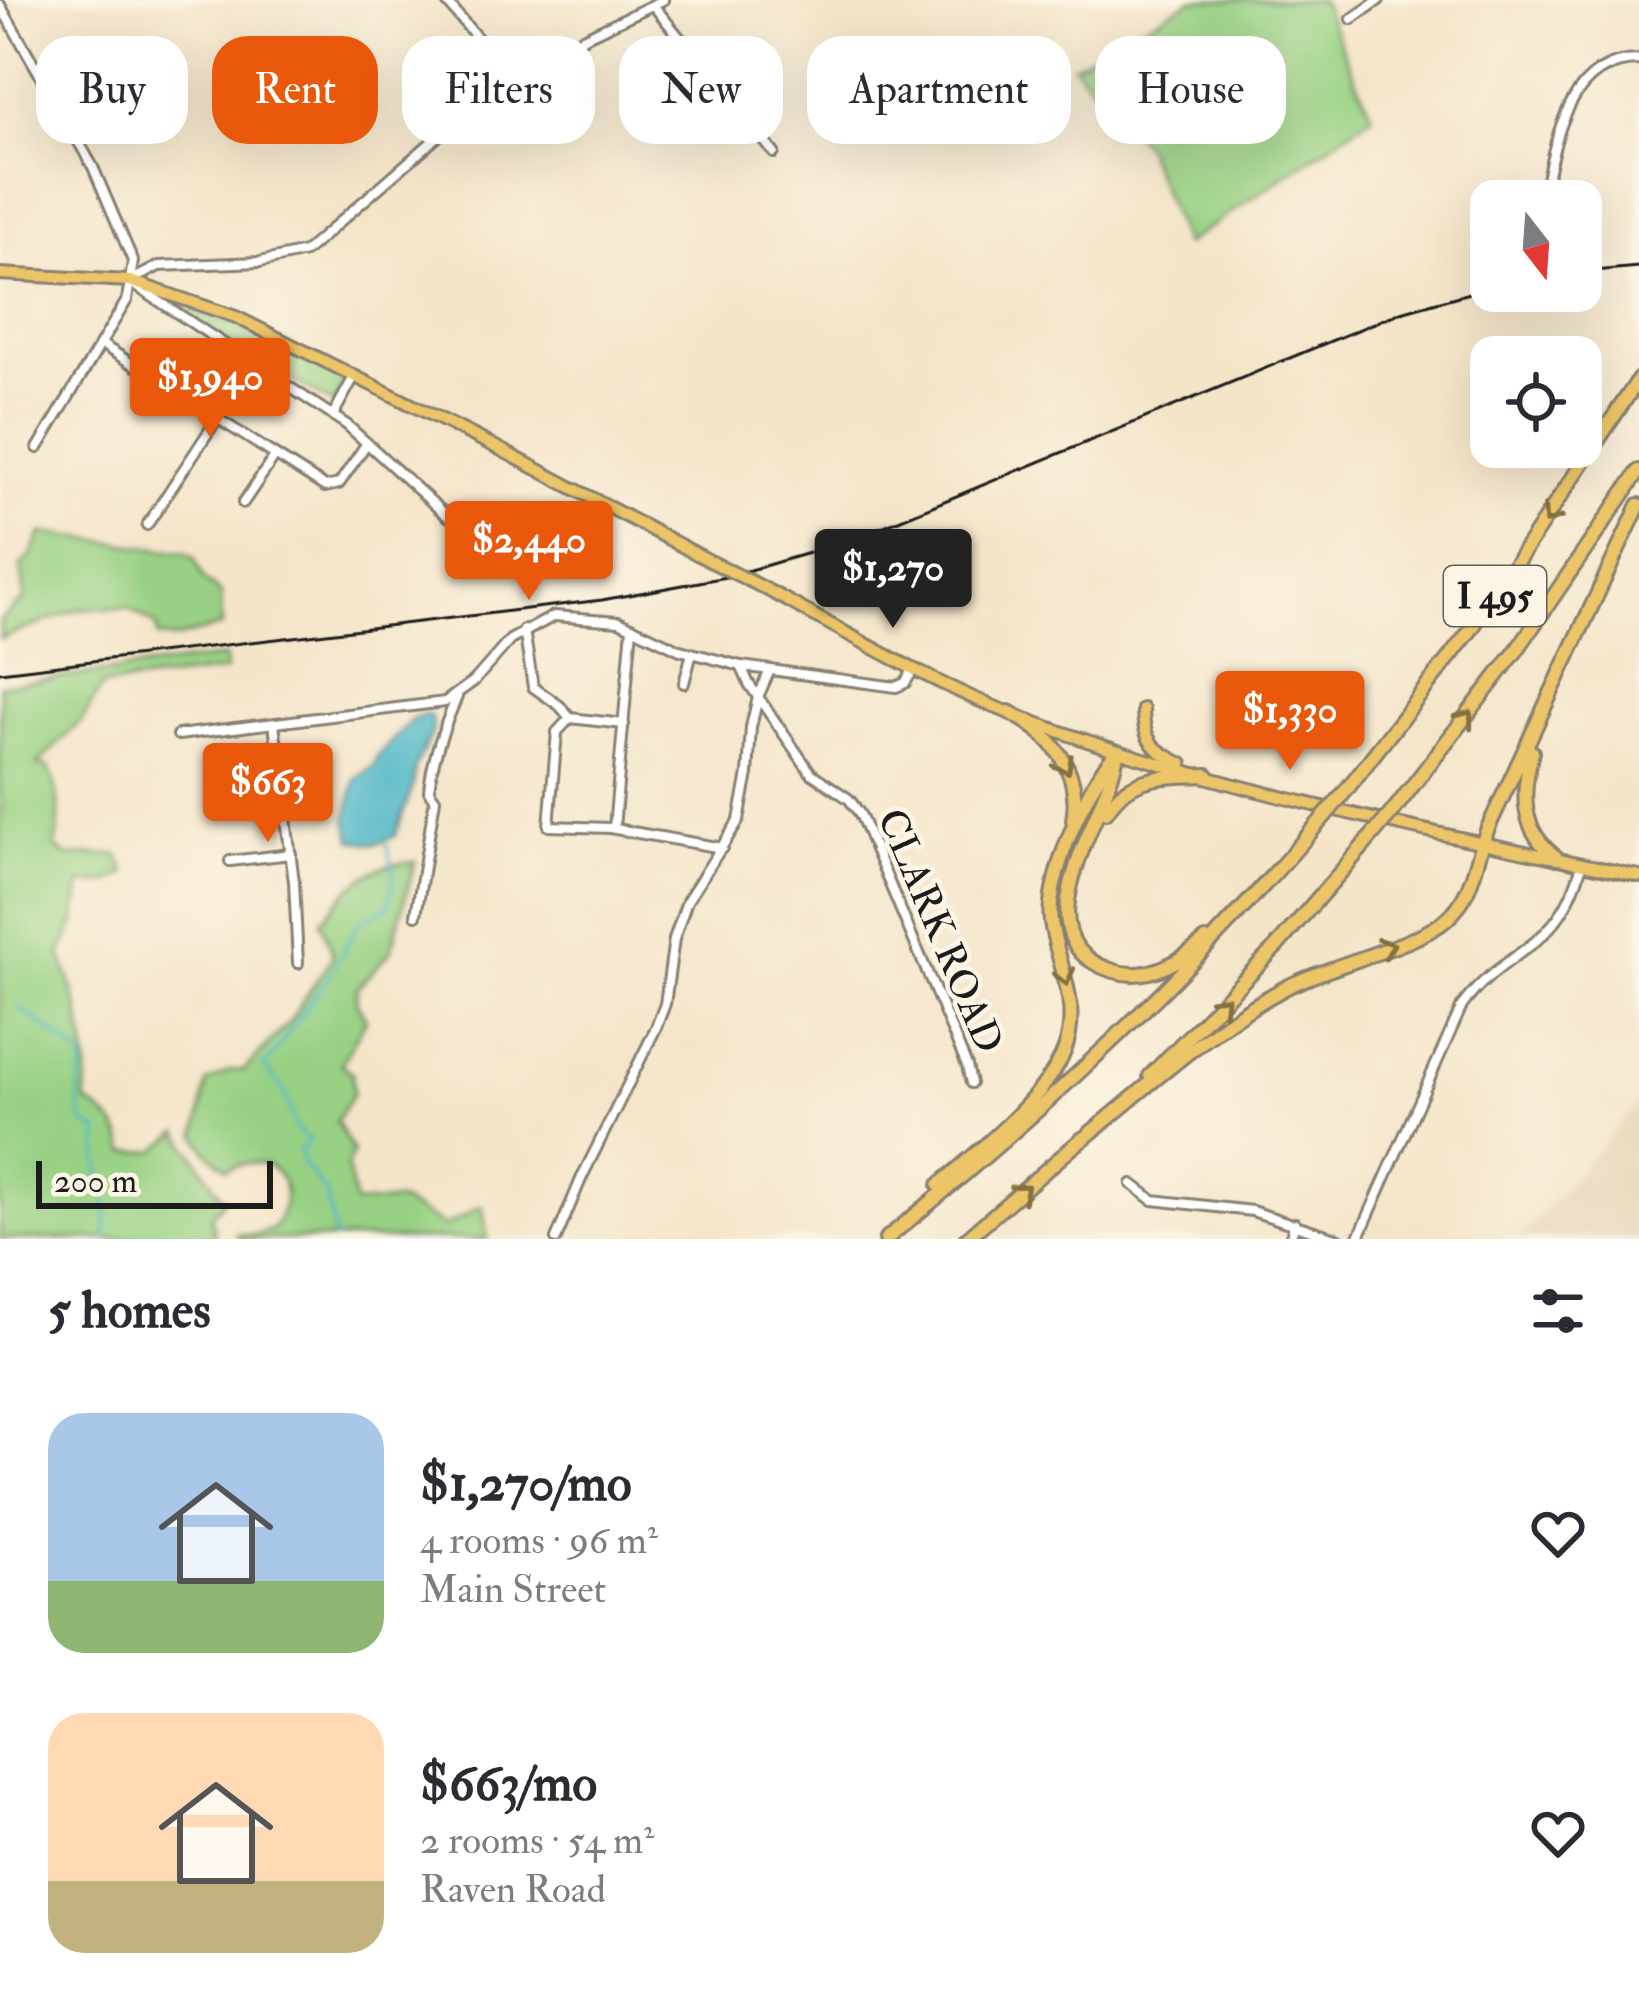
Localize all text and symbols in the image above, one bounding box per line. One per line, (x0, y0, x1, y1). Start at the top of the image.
chip: Buy (36, 36, 188, 144)
chip: Rent (212, 36, 378, 144)
chip: Filters (402, 36, 595, 144)
chip: New (619, 36, 783, 144)
chip: Apartment (807, 36, 1071, 144)
chip: House (1095, 36, 1286, 144)
north arrow (1470, 180, 1602, 312)
map controls (1470, 180, 1602, 468)
button: locate (1470, 336, 1602, 468)
pin: $1,940 (112, 338, 308, 440)
text: $1,940 (157, 352, 263, 401)
pin: $2,440 (431, 501, 627, 603)
one-way arrow (1542, 503, 1564, 525)
text: $2,440 (472, 515, 586, 564)
pin: $1,270 (795, 529, 991, 631)
text: $1,270 (842, 543, 944, 592)
road number: I 495 (1444, 566, 1546, 626)
pin: $1,330 (1192, 671, 1388, 773)
text: $1,330 (1242, 685, 1338, 734)
one-way arrow (1452, 710, 1474, 731)
pin: $663 (197, 743, 339, 845)
one-way arrow (1050, 753, 1073, 775)
text: $663 (230, 757, 306, 806)
street label: CLARK ROAD (867, 801, 1013, 1061)
one-way arrow (1375, 936, 1396, 961)
one-way arrow (1051, 967, 1076, 987)
one-way arrow (1208, 995, 1230, 1017)
scale bar (36, 1155, 273, 1208)
text: 200 m (54, 1161, 137, 1202)
one-way arrow (1008, 1184, 1030, 1206)
icon: filters (1525, 1278, 1591, 1344)
text: 5 homes (48, 1279, 211, 1343)
text: $1,270/mo (420, 1452, 631, 1516)
icon: home (144, 1461, 288, 1605)
icon: heart (1525, 1500, 1591, 1566)
text: 4 rooms · 96 m² (420, 1516, 658, 1565)
text: Main Street (420, 1565, 606, 1614)
text: $663/mo (420, 1752, 597, 1816)
icon: home (144, 1761, 288, 1905)
icon: heart (1525, 1800, 1591, 1866)
text: 2 rooms · 54 m² (420, 1816, 654, 1865)
text: Raven Road (420, 1865, 606, 1914)

